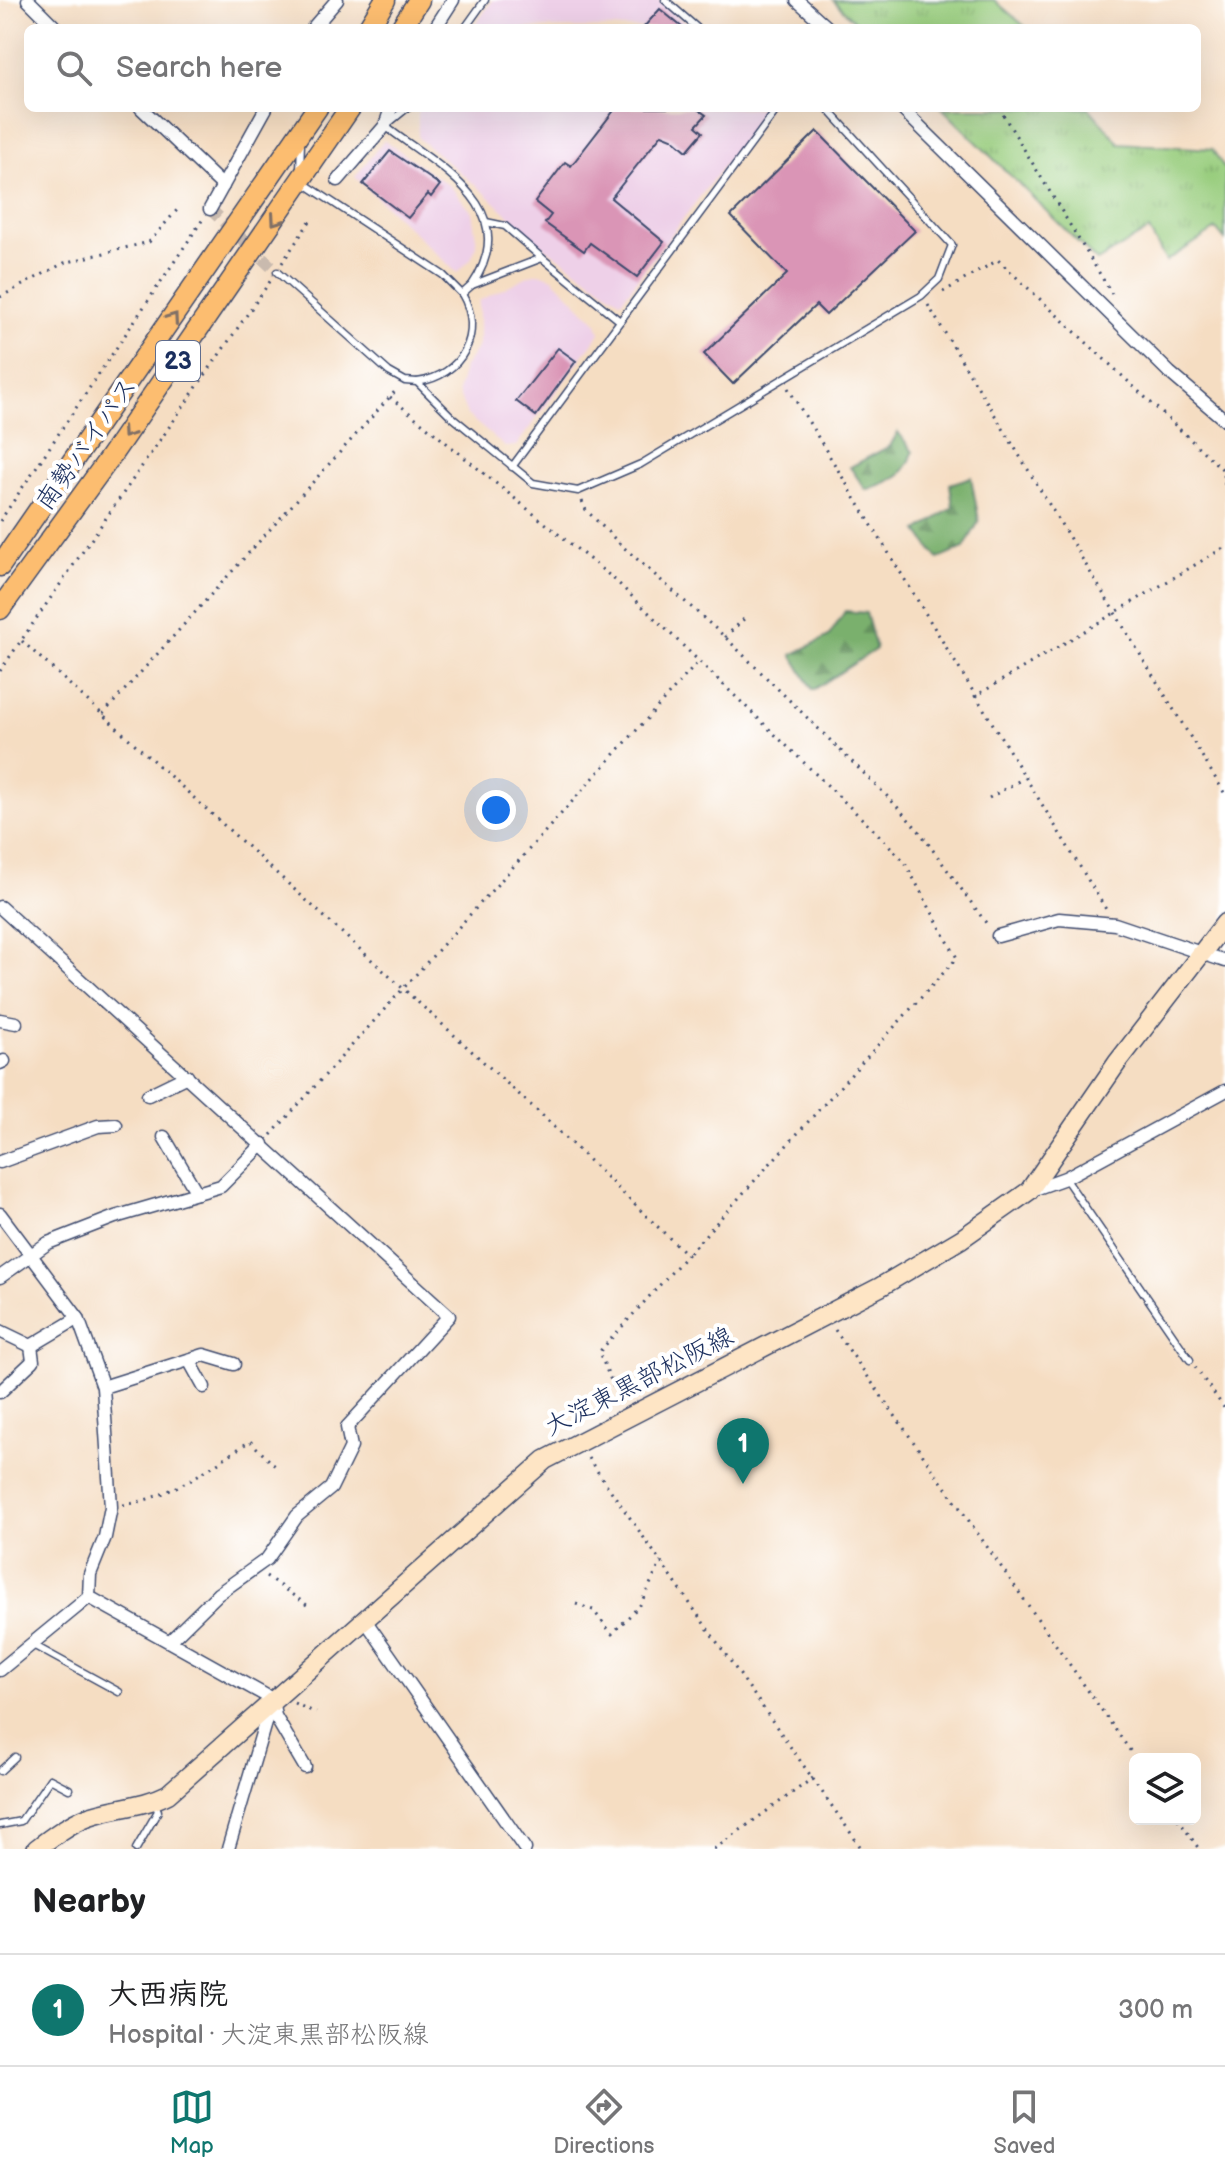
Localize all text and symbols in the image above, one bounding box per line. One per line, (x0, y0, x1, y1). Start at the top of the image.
search box (24, 24, 1201, 112)
icon: search (52, 46, 96, 90)
text: Search here (116, 50, 282, 86)
one-way arrow (271, 211, 286, 225)
one-way arrow (163, 313, 178, 327)
road number: 23 (156, 341, 200, 381)
street label: 南勢バイパス (30, 371, 144, 517)
one-way arrow (122, 425, 137, 439)
your location (476, 790, 516, 830)
street label: 大淀東黒部松阪線 (539, 1321, 739, 1443)
pin: 1 (717, 1418, 769, 1484)
map controls (1129, 1753, 1201, 1825)
button: layers (1129, 1753, 1201, 1825)
text: Nearby (32, 1881, 146, 1922)
text: 大西病院 (108, 1977, 228, 2013)
text: 1 (53, 1995, 63, 2026)
text: 300 m (1118, 1995, 1193, 2026)
text: Hospital · 大淀東黒部松阪線 (108, 2020, 428, 2051)
tab: Map (170, 2085, 214, 2160)
tab: Directions (553, 2085, 654, 2160)
tab: Saved (994, 2085, 1055, 2160)

